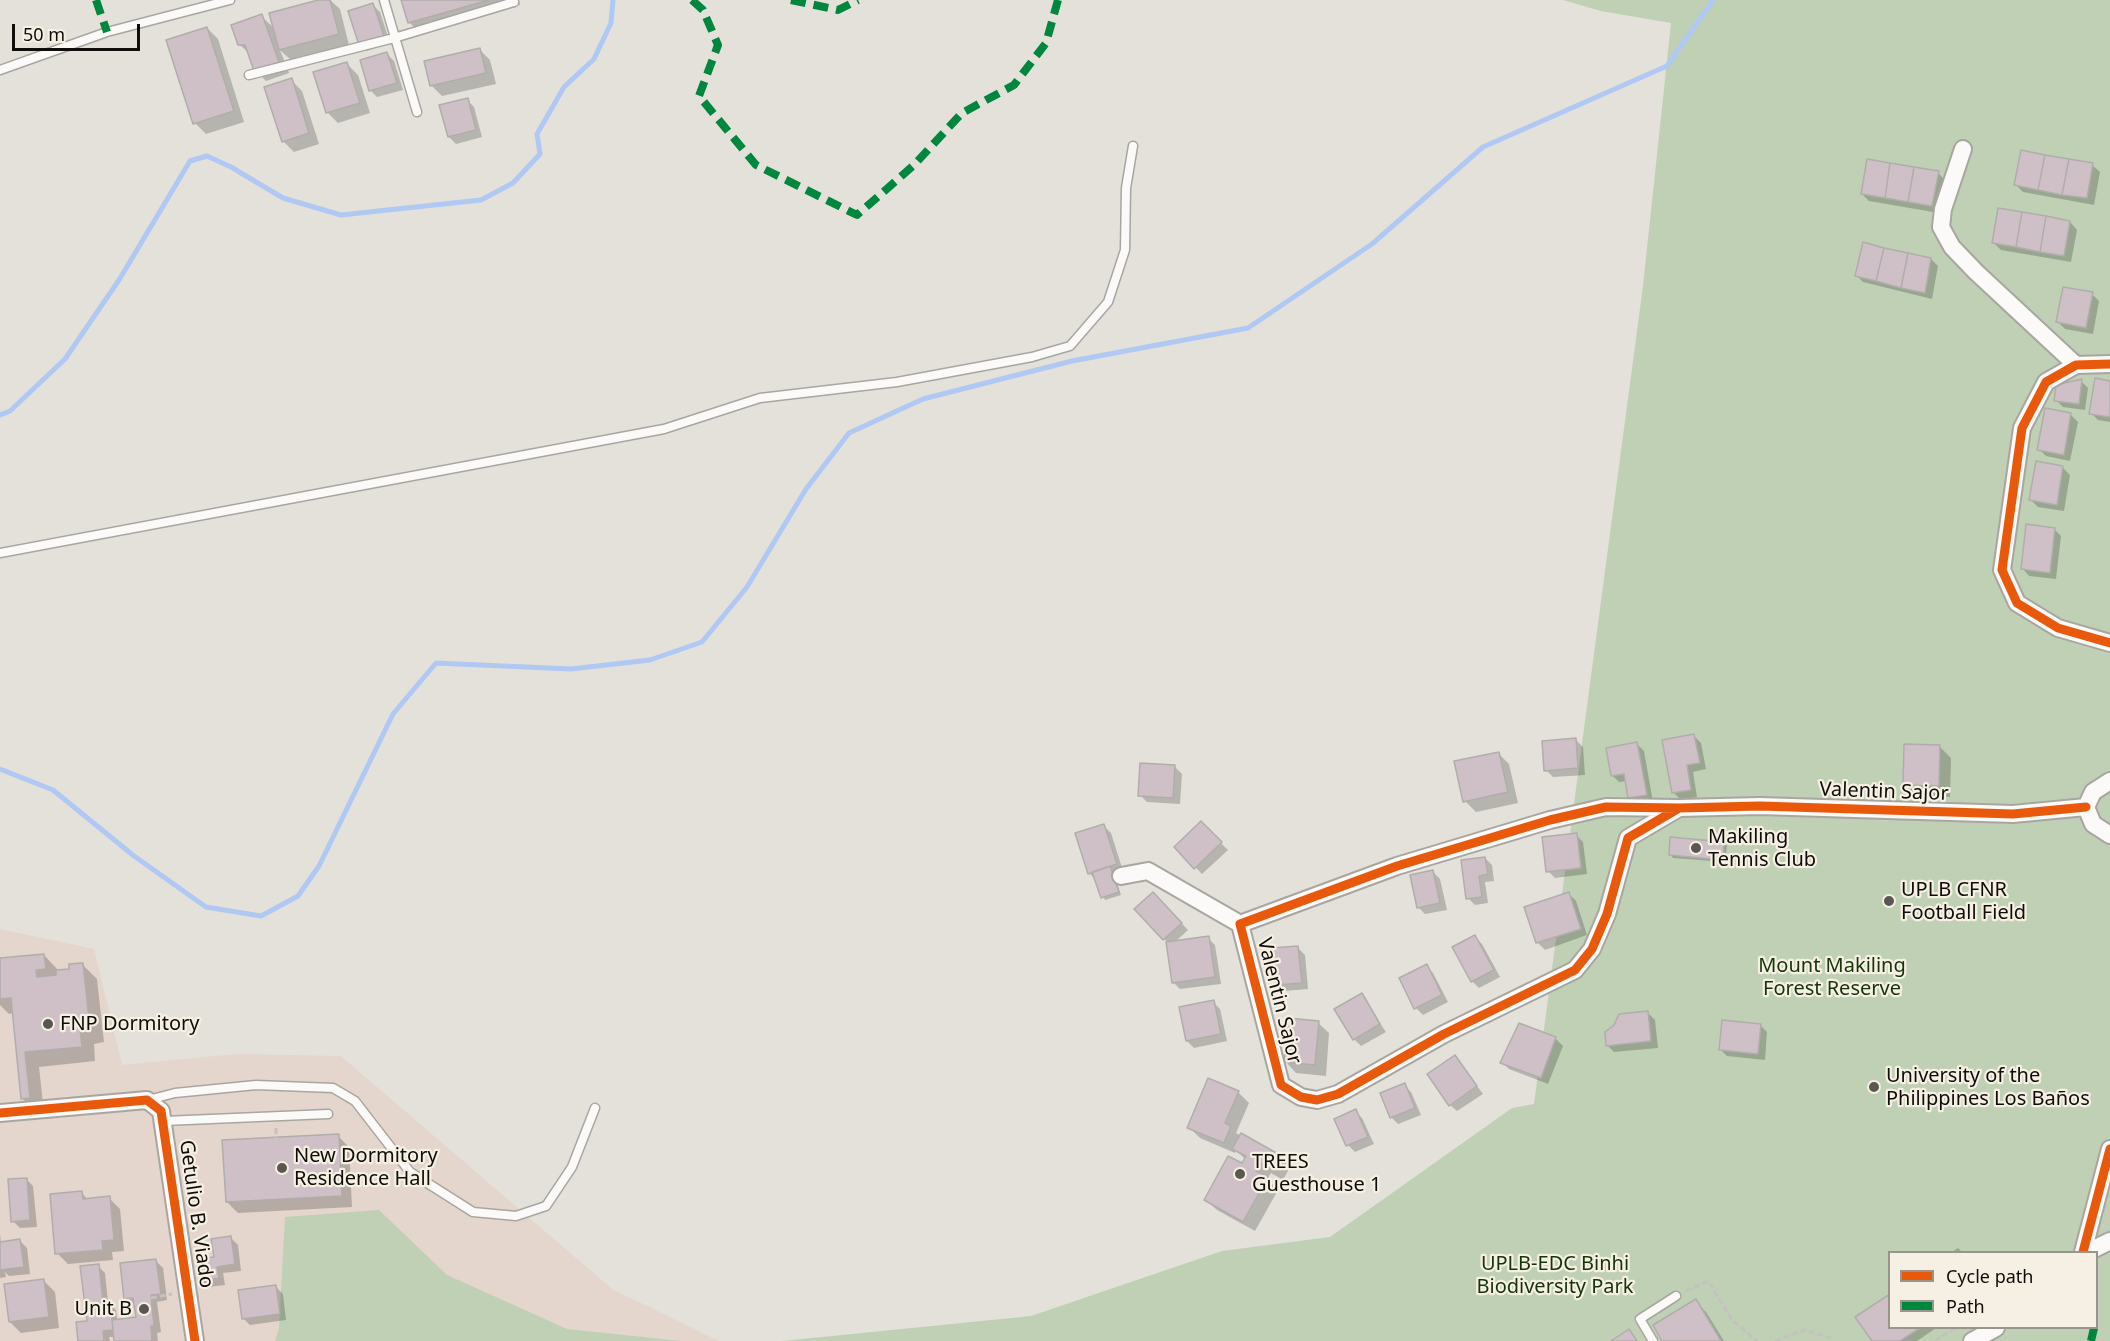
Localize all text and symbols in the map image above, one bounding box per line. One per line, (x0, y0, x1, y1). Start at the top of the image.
scale bar (15, 12, 142, 50)
text: 50 m (23, 22, 65, 46)
street label: Valentin Sajor (1819, 778, 1949, 806)
place label: Makiling Tennis Club (1708, 825, 1816, 872)
marker: Makiling Tennis Club (1689, 841, 1703, 855)
place label: UPLB CFNR Football Field (1901, 878, 2026, 925)
marker: UPLB CFNR Football Field (1882, 894, 1896, 908)
street label: Valentin Sajor (1252, 935, 1306, 1067)
park label: Mount Makiling Forest Reserve (1758, 954, 1906, 1001)
place label: FNP Dormitory (60, 1012, 199, 1036)
marker: FNP Dormitory (41, 1017, 55, 1031)
place label: University of the Philippines Los Baños (1886, 1064, 2090, 1111)
marker: University of the Philippines Los Baños (1867, 1080, 1881, 1094)
street label: Getulio B. Viado (174, 1138, 218, 1290)
place label: New Dormitory Residence Hall (294, 1144, 438, 1191)
place label: TREES Guesthouse 1 (1252, 1150, 1381, 1197)
marker: New Dormitory Residence Hall (275, 1161, 289, 1175)
marker: TREES Guesthouse 1 (1233, 1167, 1247, 1181)
legend (1888, 1251, 2098, 1329)
park label: UPLB-EDC Binhi Biodiversity Park (1476, 1252, 1634, 1299)
text: Cycle path (1946, 1264, 2033, 1288)
text: Path (1946, 1294, 1985, 1318)
place label: Unit B (74, 1297, 132, 1321)
marker: Unit B (137, 1302, 151, 1316)

